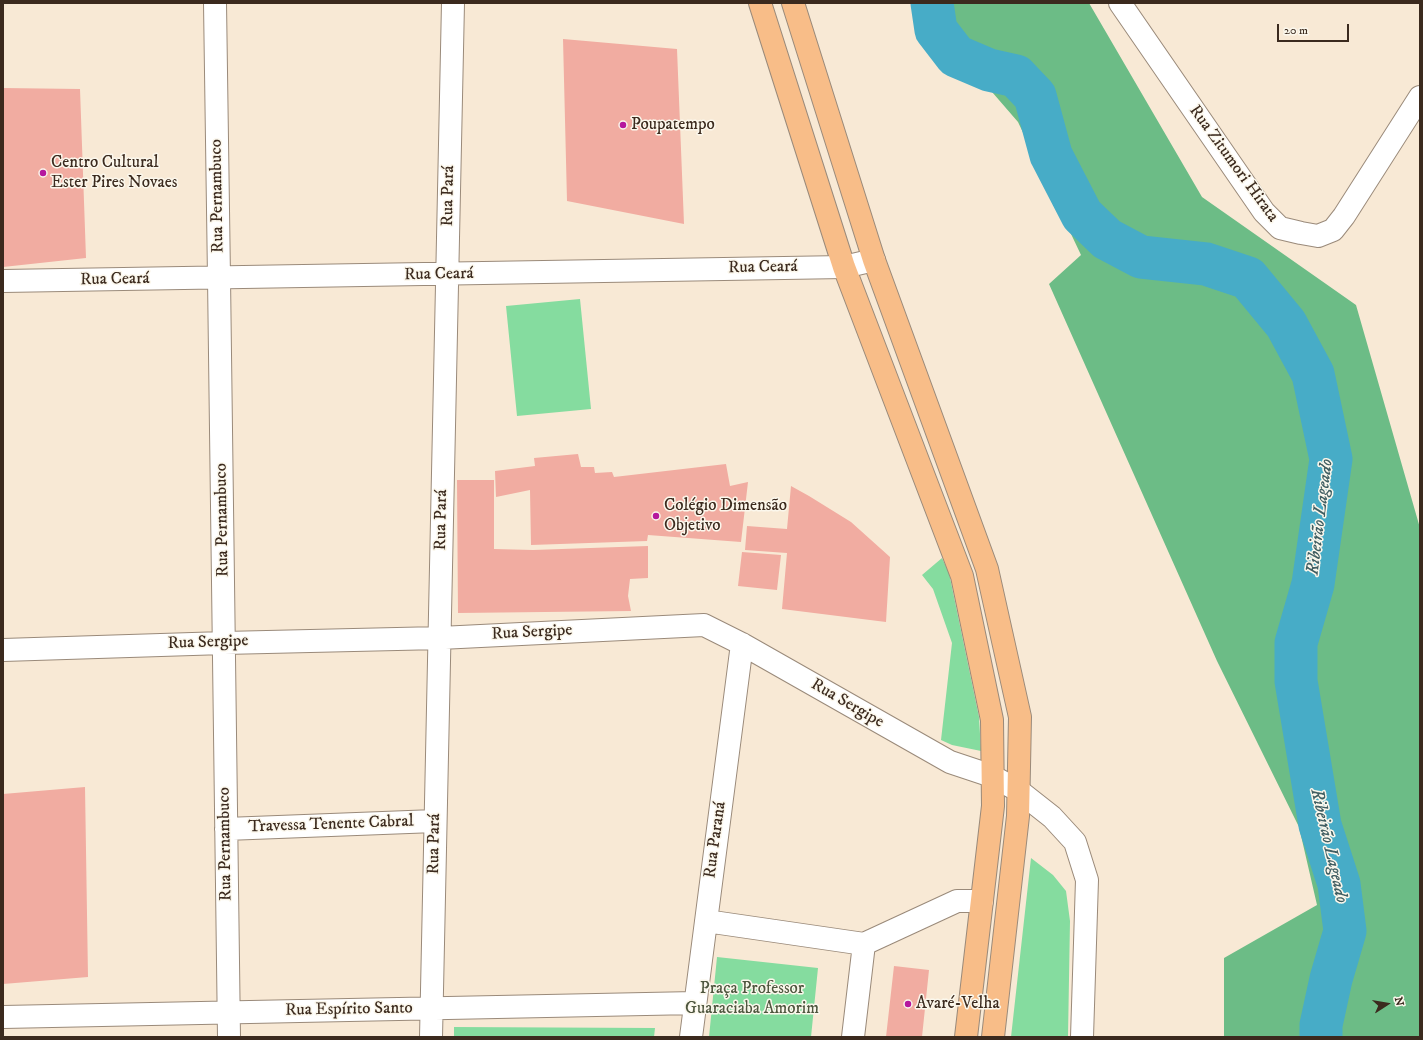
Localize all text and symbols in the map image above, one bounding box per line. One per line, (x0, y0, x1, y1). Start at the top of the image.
scale bar (1279, 16, 1351, 42)
text: 20 m (1284, 23, 1308, 38)
street label: Rua Zitumori Hirata (1184, 102, 1282, 226)
place label: Poupatempo (631, 115, 715, 135)
marker: Poupatempo (618, 120, 628, 130)
street label: Rua Pernambuco (207, 139, 229, 253)
place label: Centro Cultural Ester Pires Novaes (51, 153, 177, 193)
street label: Rua Pará (438, 165, 460, 227)
marker: Centro Cultural Ester Pires Novaes (38, 168, 48, 178)
street label: Rua Ceará (728, 257, 798, 279)
street label: Rua Ceará (404, 264, 474, 286)
street label: Rua Ceará (80, 269, 150, 291)
water label: Ribeirão Lageado (1303, 458, 1339, 576)
street label: Rua Pernambuco (212, 463, 234, 577)
street label: Rua Pará (431, 489, 453, 551)
place label: Colégio Dimensão Objetivo (664, 496, 787, 536)
marker: Colégio Dimensão Objetivo (651, 511, 661, 521)
street label: Rua Sergipe (491, 621, 573, 645)
street label: Rua Sergipe (167, 631, 249, 655)
street label: Rua Sergipe (807, 675, 887, 733)
street label: Rua Pernambuco (215, 787, 237, 901)
water label: Ribeirão Lageado (1304, 787, 1352, 905)
street label: Rua Paraná (701, 800, 731, 880)
street label: Travessa Tenente Cabral (248, 812, 414, 838)
street label: Rua Pará (424, 813, 446, 875)
park label: Praça Professor Guaraciaba Amorim (685, 979, 819, 1019)
north arrow (1367, 984, 1407, 1024)
place label: Avaré-Velha (916, 994, 1000, 1014)
text: N (1391, 996, 1407, 1007)
street label: Rua Espírito Santo (285, 999, 413, 1021)
marker: Avaré-Velha (903, 999, 913, 1009)

